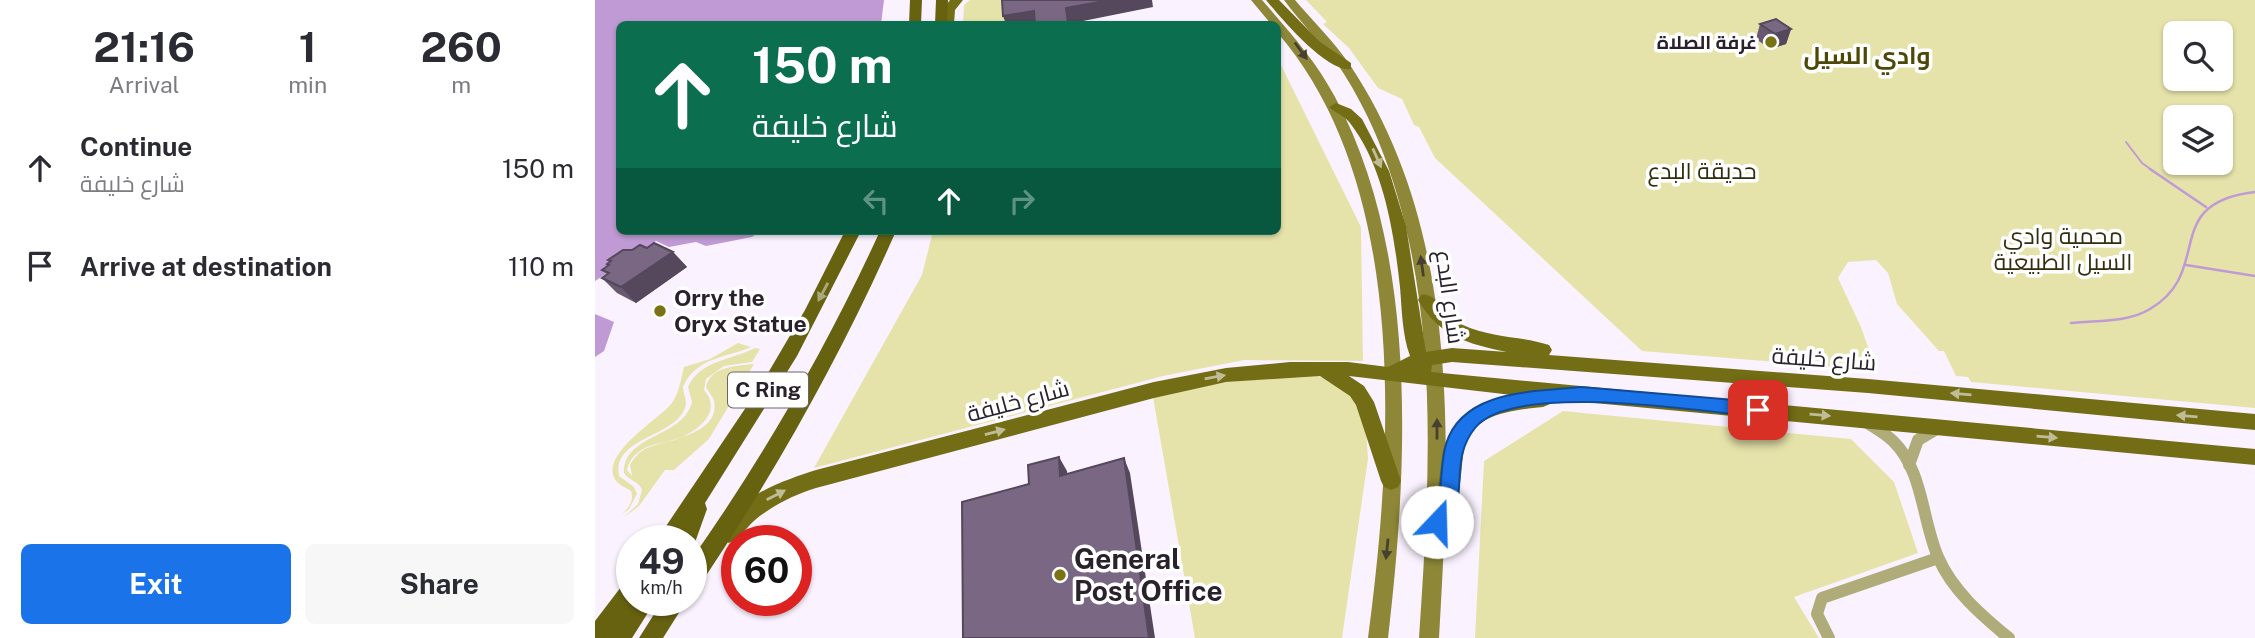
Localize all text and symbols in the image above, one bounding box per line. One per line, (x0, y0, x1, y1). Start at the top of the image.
map controls (2163, 21, 2233, 175)
button: search (2163, 21, 2233, 91)
text: 21:16 (93, 22, 195, 71)
text: 1 (299, 22, 317, 71)
text: 260 (420, 22, 502, 71)
place label: غرفة الصلاة (1657, 31, 1757, 54)
marker: غرفة الصلاة (1763, 34, 1779, 50)
text: 150 m (752, 36, 893, 94)
district label: وادي السيل (1803, 41, 1931, 75)
one-way arrow (1294, 42, 1308, 60)
icon: ahead (637, 49, 728, 140)
text: Arrival (109, 71, 180, 98)
text: min (288, 71, 327, 98)
text: m (451, 71, 471, 98)
button: layers (2163, 105, 2233, 175)
text: شارع خليفة (752, 107, 898, 144)
text: Continue (80, 131, 192, 162)
one-way arrow (1372, 148, 1383, 169)
icon: ahead (21, 149, 59, 187)
text: 150 m (502, 153, 574, 184)
park label: حديقة البدع (1647, 157, 1757, 187)
text: شارع خليفة (80, 170, 185, 197)
icon: left (857, 182, 895, 220)
icon: ahead (930, 182, 968, 220)
icon: right (1003, 182, 1041, 220)
park label: محمية وادي السيل الطبيعية (1994, 222, 2132, 276)
icon: arrive (21, 247, 59, 285)
street label: شارع البدع (1428, 248, 1470, 346)
text: Arrive at destination (80, 251, 332, 282)
text: 110 m (508, 251, 574, 282)
one-way arrow (1417, 255, 1428, 277)
one-way arrow (817, 282, 829, 302)
place label: Orry the Oryx Statue (674, 284, 807, 337)
marker: Orry the Oryx Statue (652, 303, 668, 319)
street label: شارع خليفة (1771, 341, 1877, 379)
one-way arrow (1204, 371, 1226, 382)
road number: C Ring (728, 372, 808, 408)
street label: شارع خليفة (964, 374, 1073, 430)
pin (1728, 380, 1788, 440)
one-way arrow (1949, 389, 1971, 400)
icon: arrive (1739, 391, 1777, 429)
one-way arrow (1809, 410, 1831, 421)
one-way arrow (2176, 410, 2198, 421)
one-way arrow (1431, 418, 1442, 440)
one-way arrow (984, 426, 1006, 437)
one-way arrow (2036, 432, 2058, 443)
position arrow (1400, 485, 1474, 559)
one-way arrow (766, 489, 786, 500)
speed limit sign: 60 (721, 525, 812, 616)
one-way arrow (1381, 538, 1392, 560)
text: 49 (638, 541, 685, 582)
place label: General Post Office (1074, 542, 1223, 607)
button: Exit (21, 544, 291, 624)
button: Share (305, 544, 574, 624)
marker: General Post Office (1052, 567, 1068, 583)
text: km/h (640, 577, 683, 598)

